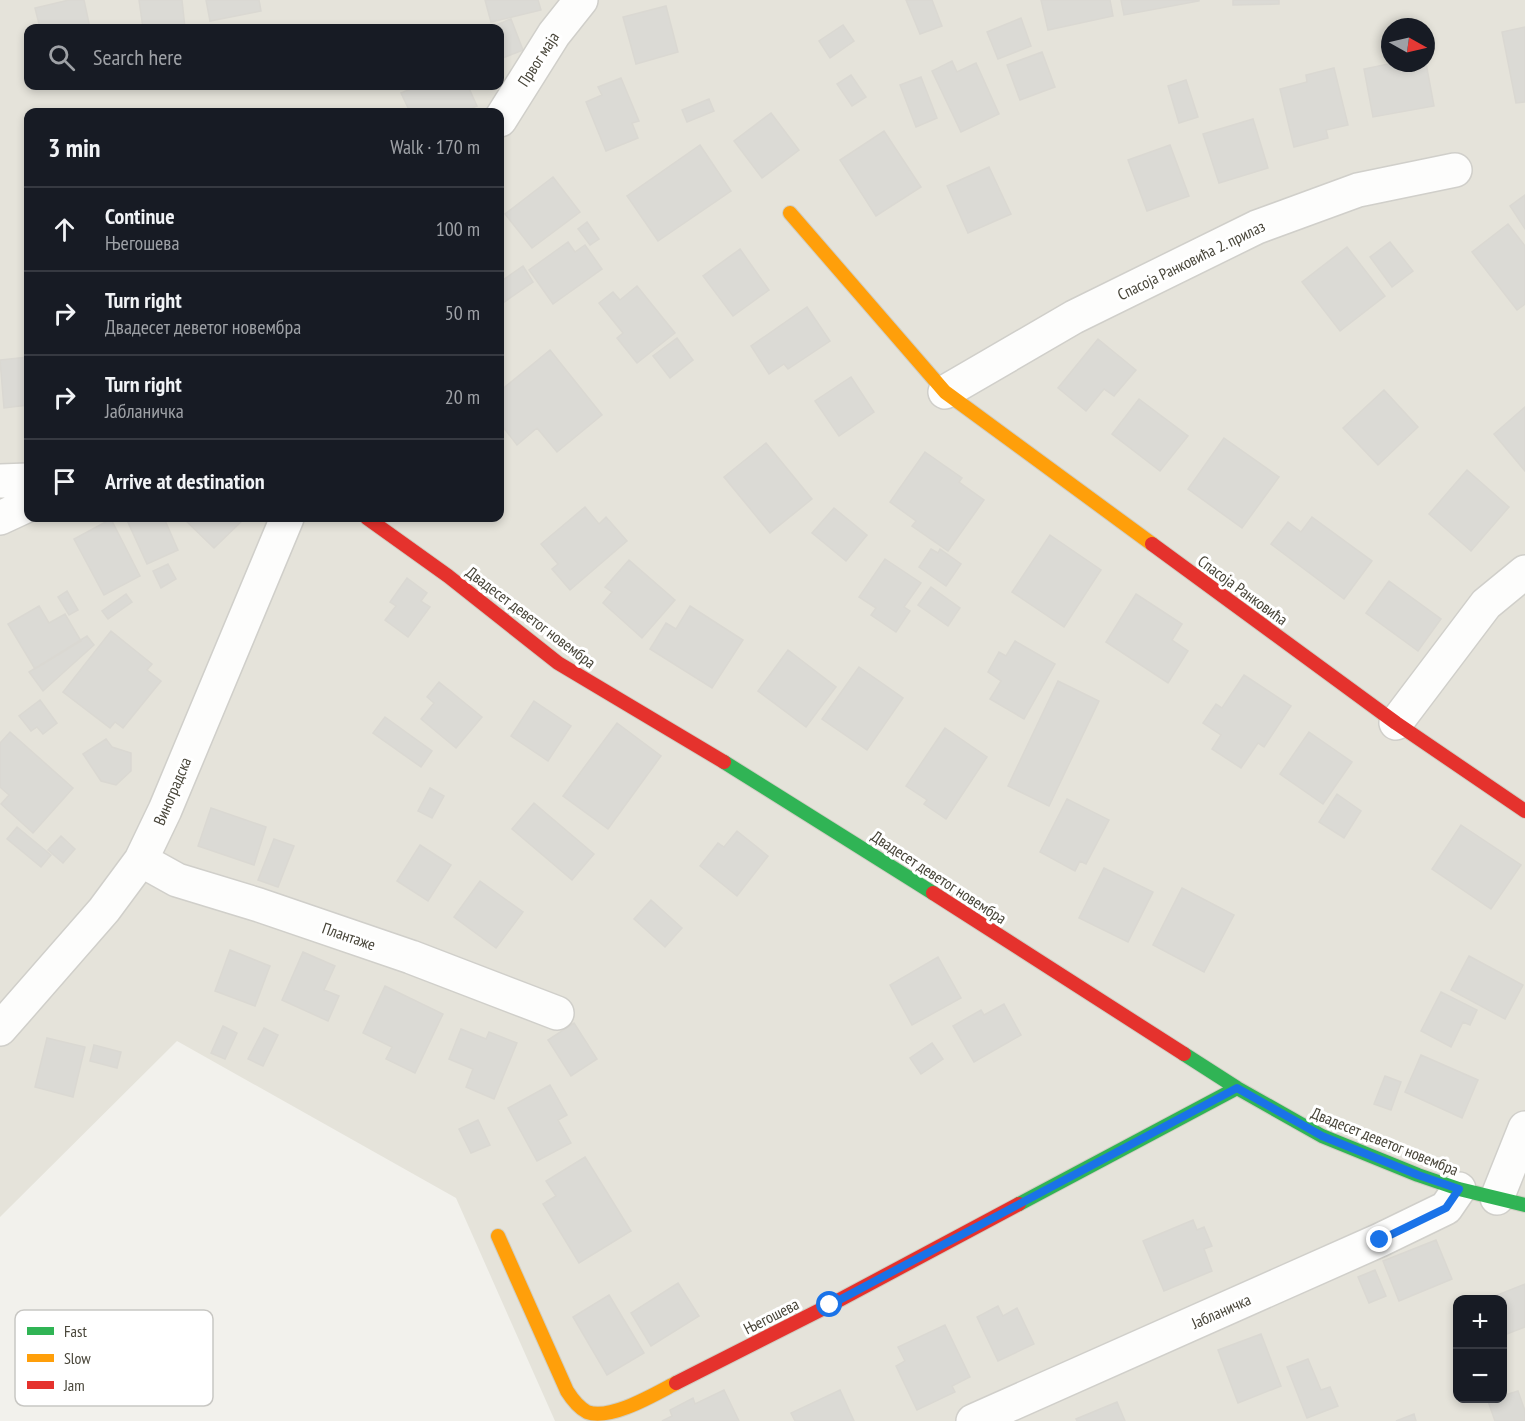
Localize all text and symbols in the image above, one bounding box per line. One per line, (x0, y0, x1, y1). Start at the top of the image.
north arrow (1381, 18, 1435, 72)
search box (24, 24, 504, 90)
street label: Првог маја (513, 28, 563, 90)
icon: search (45, 41, 78, 74)
text: Search here (93, 43, 182, 71)
text: 3 min (48, 131, 101, 164)
text: Walk · 170 m (390, 134, 480, 160)
text: Continue (105, 202, 175, 230)
icon: ahead (48, 213, 81, 246)
street label: Спасоја Ранковића 2. прилаз (1114, 215, 1268, 304)
text: 100 m (436, 216, 480, 242)
text: Његошева (105, 230, 179, 256)
text: Turn right (105, 286, 182, 314)
icon: right (48, 297, 81, 330)
text: 50 m (445, 300, 480, 326)
text: Двадесет деветог новембра (105, 314, 301, 340)
text: Turn right (105, 370, 182, 398)
icon: right (48, 381, 81, 414)
text: 20 m (445, 384, 480, 410)
text: Јабланичка (105, 398, 184, 424)
icon: arrive (48, 465, 81, 498)
text: Arrive at destination (105, 467, 265, 495)
street label: Спасоја Ранковића (1194, 551, 1292, 629)
street label: Двадесет деветог новембра (462, 562, 600, 672)
street label: Виноградска (149, 754, 195, 828)
street label: Двадесет деветог новембра (868, 826, 1010, 928)
street label: Плантаже (320, 918, 378, 954)
street label: Двадесет деветог новембра (1308, 1102, 1462, 1180)
route end (1366, 1226, 1392, 1252)
street label: Јабланичка (1187, 1289, 1254, 1333)
route start (816, 1291, 842, 1317)
street label: Његошева (740, 1294, 802, 1338)
map controls (1453, 1295, 1507, 1403)
button: + (1453, 1295, 1507, 1349)
legend (15, 1310, 213, 1406)
text: Fast (64, 1321, 87, 1341)
text: Slow (64, 1348, 91, 1368)
button: − (1453, 1349, 1507, 1403)
text: Jam (63, 1375, 85, 1395)

